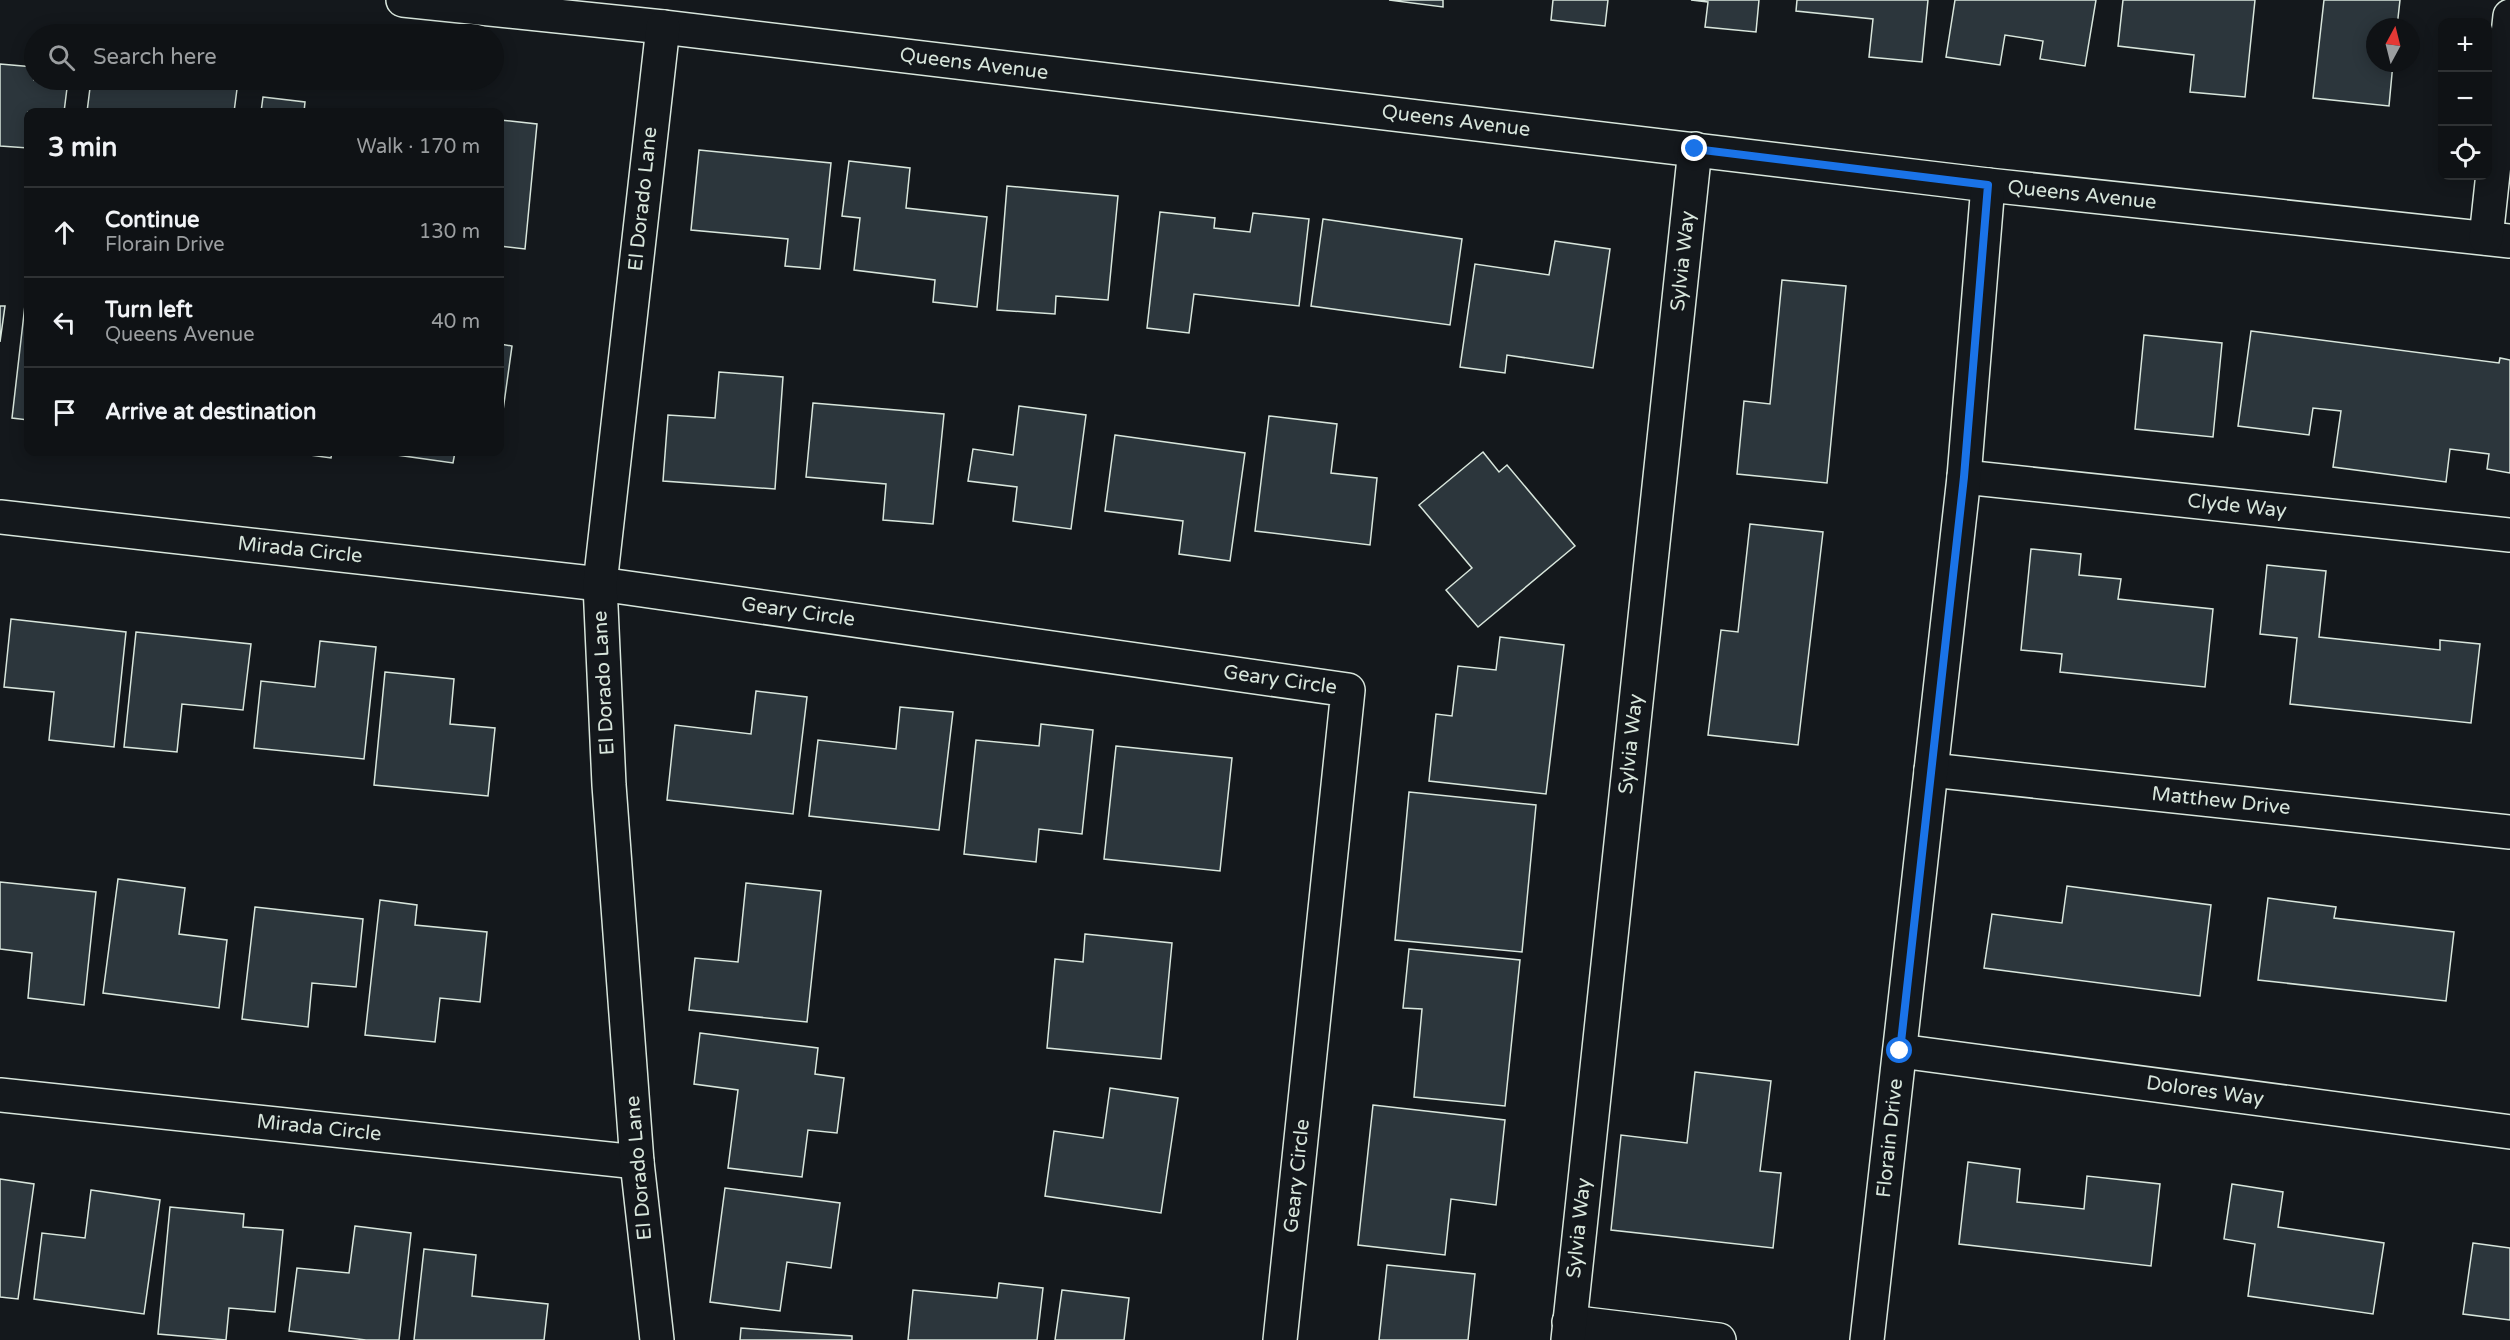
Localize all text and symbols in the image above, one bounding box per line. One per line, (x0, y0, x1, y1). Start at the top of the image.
north arrow (2366, 18, 2420, 72)
map controls (2438, 18, 2492, 180)
button: + (2438, 18, 2492, 72)
search box (24, 24, 504, 90)
icon: search (45, 41, 78, 74)
street label: Queens Avenue (898, 43, 1050, 85)
text: Search here (93, 44, 217, 70)
button: − (2438, 72, 2492, 126)
street label: Queens Avenue (1380, 100, 1532, 142)
street label: El Dorado Lane (623, 126, 663, 272)
button: locate (2438, 126, 2492, 180)
text: 3 min (48, 132, 117, 163)
text: Walk · 170 m (357, 135, 480, 159)
route end (1681, 135, 1707, 161)
street label: Queens Avenue (2006, 175, 2158, 215)
text: Continue (105, 207, 200, 233)
street label: Sylvia Way (1666, 209, 1700, 312)
icon: ahead (48, 216, 81, 249)
text: 130 m (419, 220, 480, 244)
text: Florain Drive (105, 233, 225, 257)
text: Turn left (105, 297, 193, 323)
icon: left (48, 306, 81, 339)
text: 40 m (431, 310, 480, 334)
text: Queens Avenue (105, 323, 254, 347)
icon: arrive (48, 396, 81, 429)
text: Arrive at destination (105, 399, 316, 425)
street label: Clyde Way (2186, 489, 2288, 523)
street label: Mirada Circle (236, 532, 364, 568)
street label: Geary Circle (740, 592, 856, 632)
street label: El Dorado Lane (588, 610, 620, 756)
street label: Geary Circle (1222, 660, 1338, 700)
street label: Sylvia Way (1614, 692, 1648, 795)
street label: Matthew Drive (2150, 782, 2292, 820)
route start (1886, 1037, 1912, 1063)
street label: Dolores Way (2145, 1071, 2266, 1111)
street label: Florain Drive (1872, 1077, 1908, 1199)
street label: El Dorado Lane (621, 1095, 657, 1241)
street label: Mirada Circle (255, 1110, 383, 1146)
street label: Geary Circle (1279, 1118, 1315, 1234)
street label: Sylvia Way (1562, 1176, 1596, 1279)

